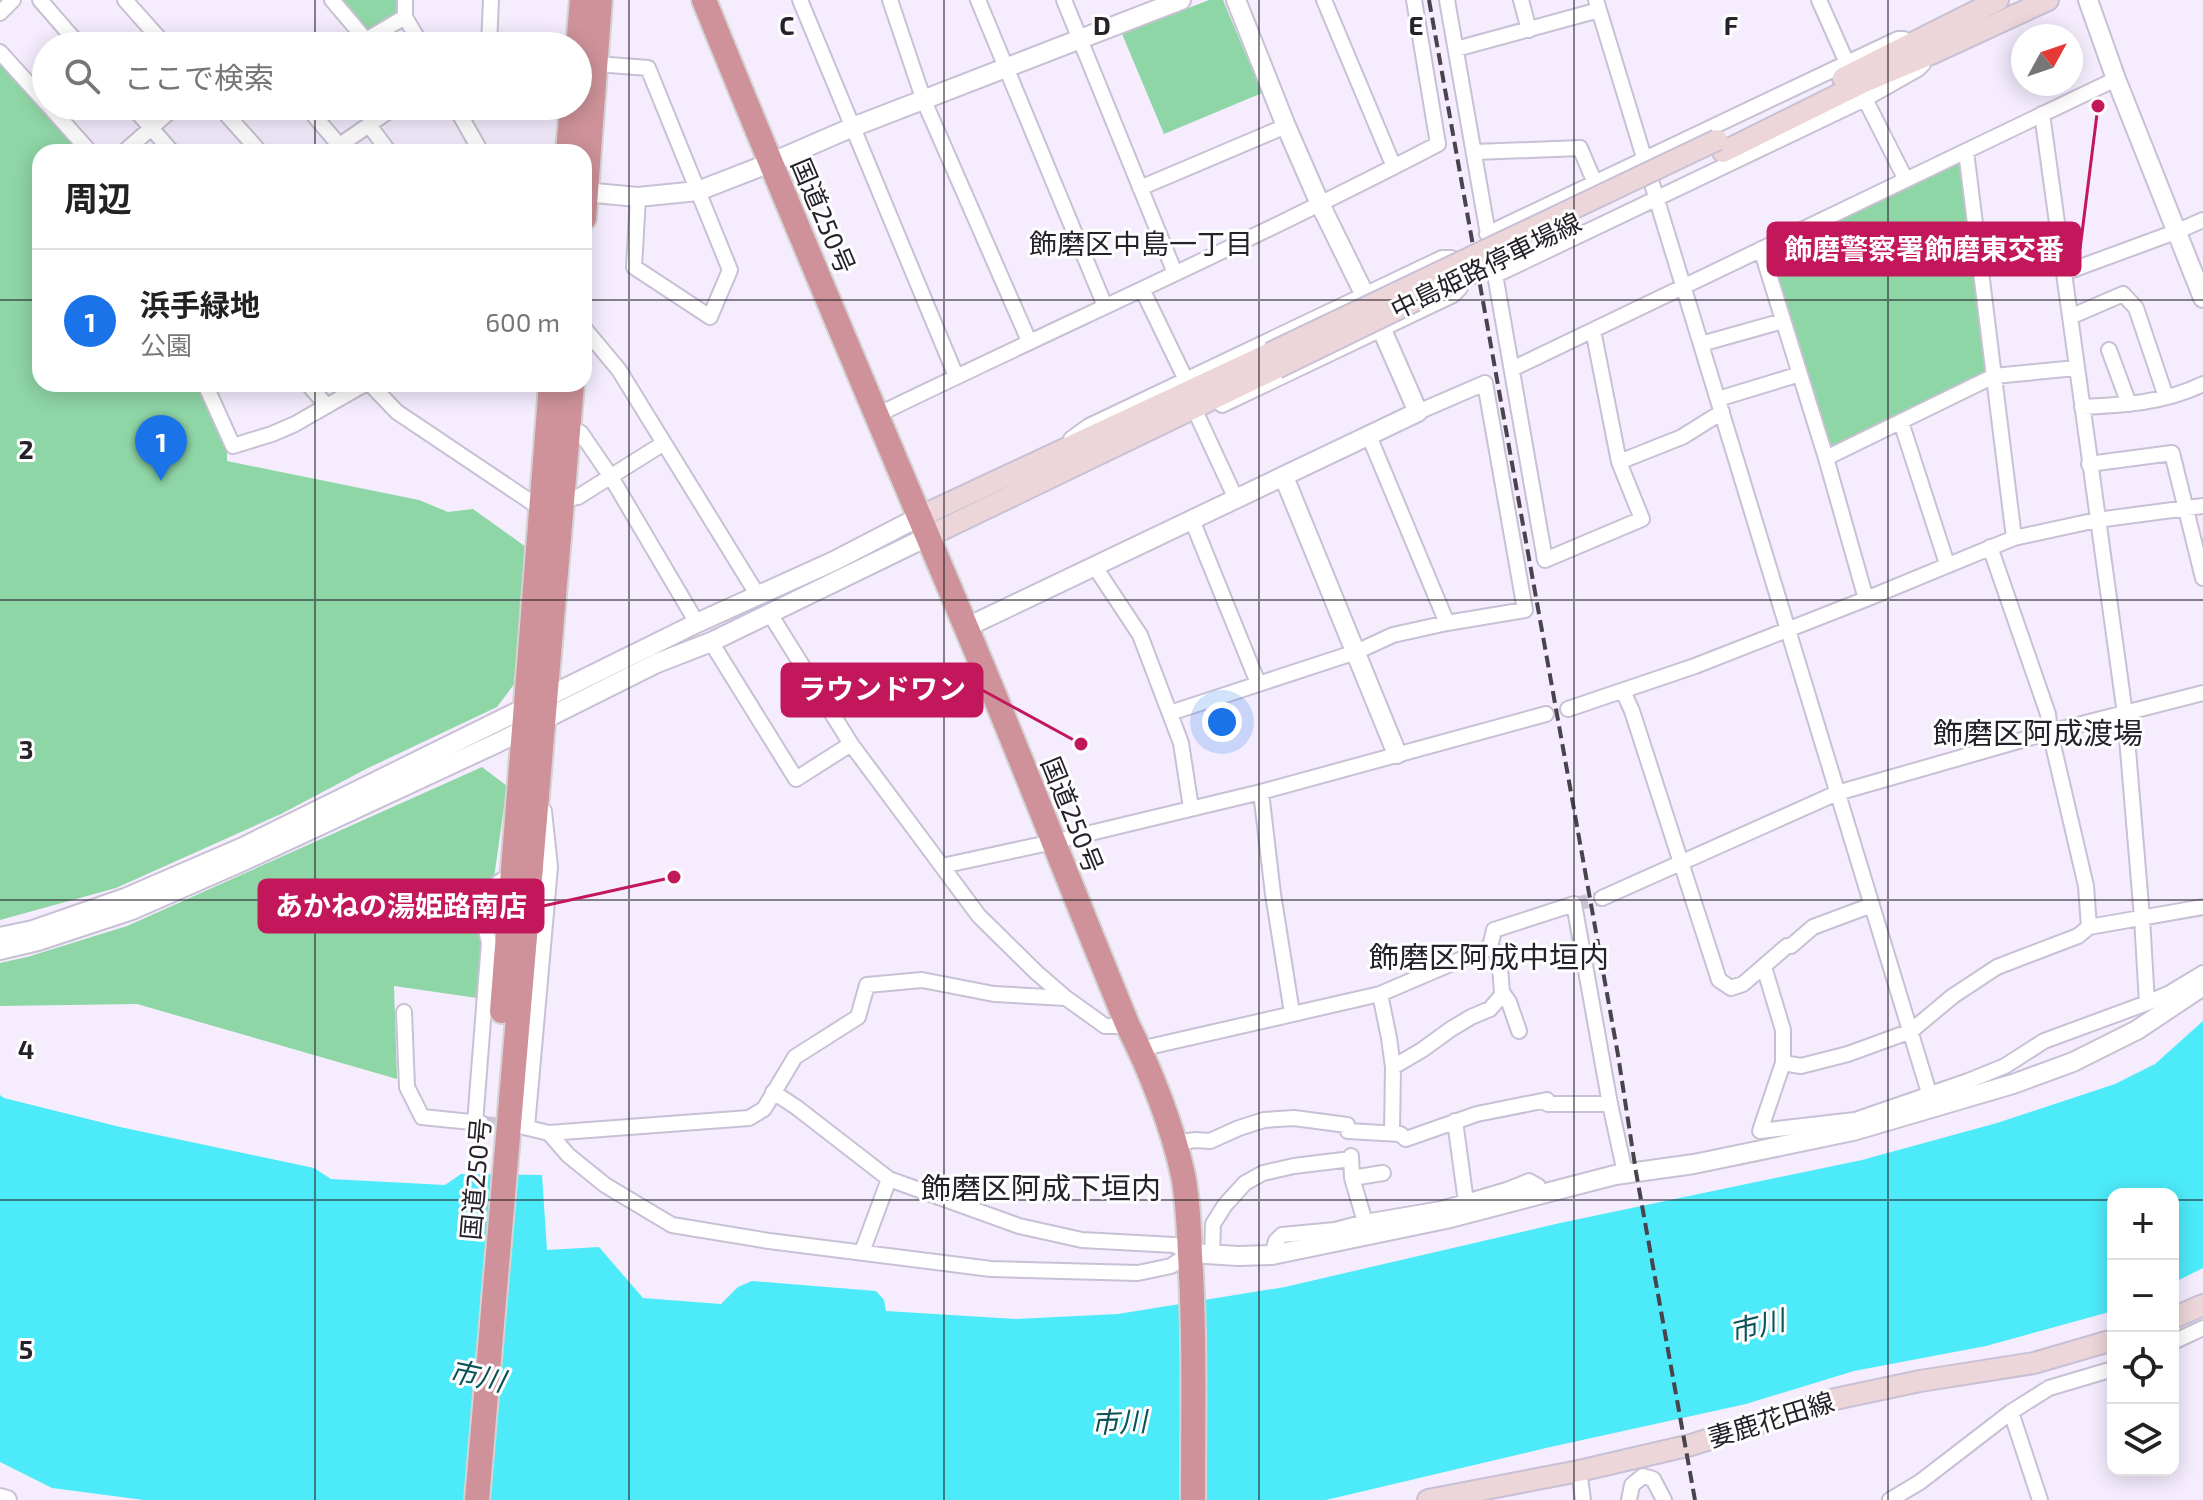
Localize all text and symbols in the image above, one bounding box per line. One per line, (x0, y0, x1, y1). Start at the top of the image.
text: C (779, 9, 795, 40)
text: D (1093, 9, 1111, 40)
text: E (1408, 9, 1424, 40)
text: F (1724, 9, 1738, 40)
north arrow (2011, 24, 2083, 96)
search box (32, 32, 592, 120)
icon: search (60, 54, 104, 98)
text: ここで検索 (124, 59, 274, 95)
street label: 国道250号 (786, 153, 863, 278)
text: 周辺 (64, 177, 132, 218)
street label: 中島姫路停車場線 (1385, 205, 1586, 324)
callout: 飾磨警察署飾磨東交番 (1768, 223, 2080, 275)
district label: 飾磨区中島一丁目 (1029, 226, 1253, 260)
text: 飾磨警察署飾磨東交番 (1784, 231, 2064, 265)
text: 浜手緑地 (140, 286, 260, 322)
text: 1 (84, 306, 96, 337)
text: 600 m (485, 306, 560, 337)
text: 公園 (140, 329, 192, 360)
pin: 1 (135, 415, 187, 481)
text: 2 (18, 433, 34, 464)
callout: ラウンドワン (782, 664, 982, 716)
text: ラウンドワン (798, 671, 966, 705)
your location (1202, 702, 1242, 742)
district label: 飾磨区阿成渡場 (1933, 714, 2143, 750)
text: 3 (19, 733, 33, 764)
street label: 国道250号 (1036, 752, 1111, 877)
callout: あかねの湯姫路南店 (259, 880, 543, 932)
text: あかねの湯姫路南店 (275, 888, 527, 922)
district label: 飾磨区阿成中垣内 (1369, 938, 1609, 974)
text: 4 (18, 1033, 34, 1064)
street label: 国道250号 (454, 1117, 495, 1241)
district label: 飾磨区阿成下垣内 (921, 1169, 1161, 1205)
map controls (2107, 1188, 2179, 1476)
button: + (2107, 1188, 2179, 1260)
button: − (2107, 1260, 2179, 1332)
water label: 市川 (1725, 1301, 1791, 1348)
button: locate (2107, 1332, 2179, 1404)
text: 5 (19, 1333, 33, 1364)
water label: 市川 (446, 1353, 511, 1398)
street label: 妻鹿花田線 (1704, 1385, 1837, 1452)
water label: 市川 (1090, 1403, 1151, 1439)
button: layers (2107, 1404, 2179, 1476)

